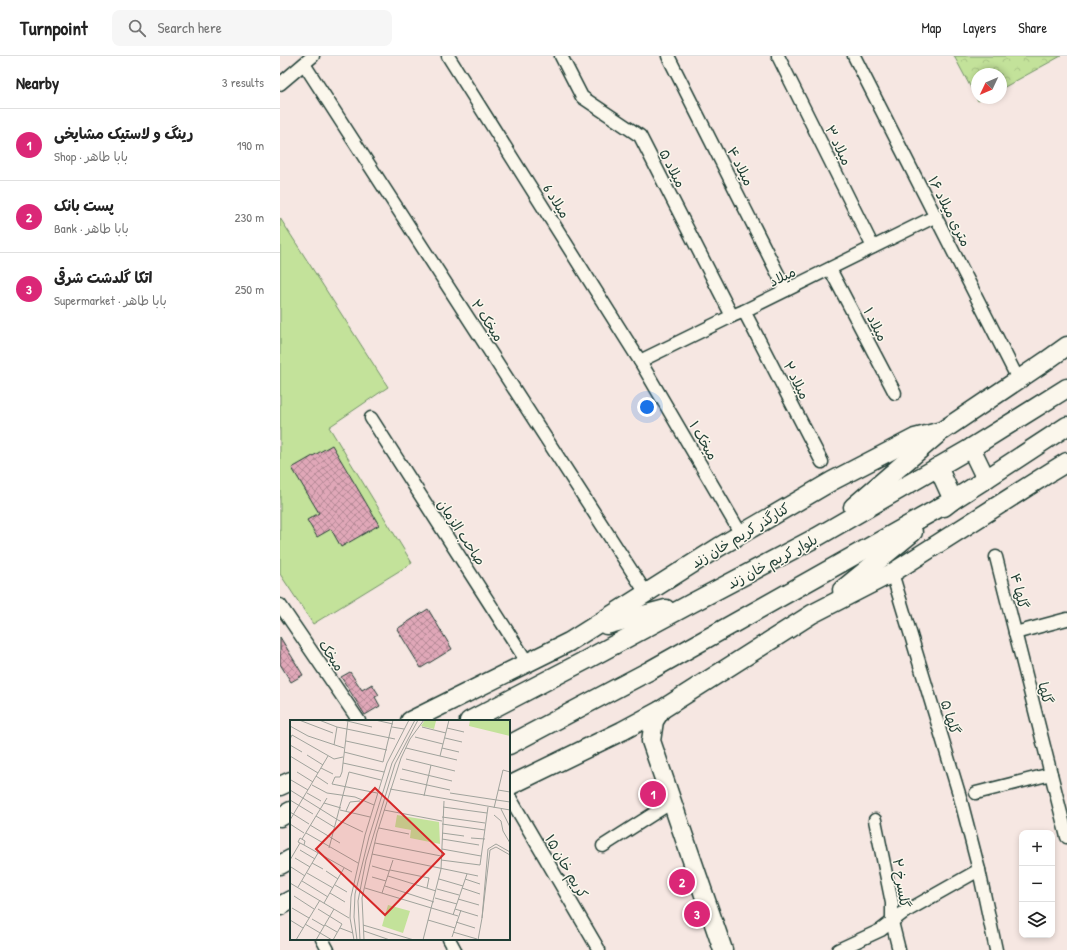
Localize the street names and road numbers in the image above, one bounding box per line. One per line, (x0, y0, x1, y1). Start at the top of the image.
street label: میلاد ۳ (821, 122, 857, 168)
street label: میلاد ۴ (723, 143, 759, 189)
street label: میلاد ۵ (655, 146, 691, 190)
street label: ۱۶ متری میلاد (924, 173, 976, 249)
street label: میلاد 6 (539, 180, 575, 222)
street label: میلاد (765, 261, 799, 291)
street label: میخک ۲ (467, 295, 509, 345)
street label: میلاد ۱ (859, 304, 893, 344)
street label: میلاد ۲ (779, 358, 815, 402)
street label: میخک ۱ (685, 417, 723, 463)
street label: صاحب الزمان (433, 495, 491, 569)
street label: کنارگذر کریم خان زند (687, 498, 794, 574)
street label: بلوار کریم خان زند (724, 529, 821, 595)
street label: گلها ۴ (1006, 571, 1034, 611)
street label: میخک (315, 636, 349, 674)
street label: گلها (1034, 680, 1058, 706)
street label: گلها ۵ (937, 697, 965, 737)
street label: کریم خان ۱۵ (539, 830, 593, 903)
street label: گلسرخ ۲ (888, 857, 915, 909)

